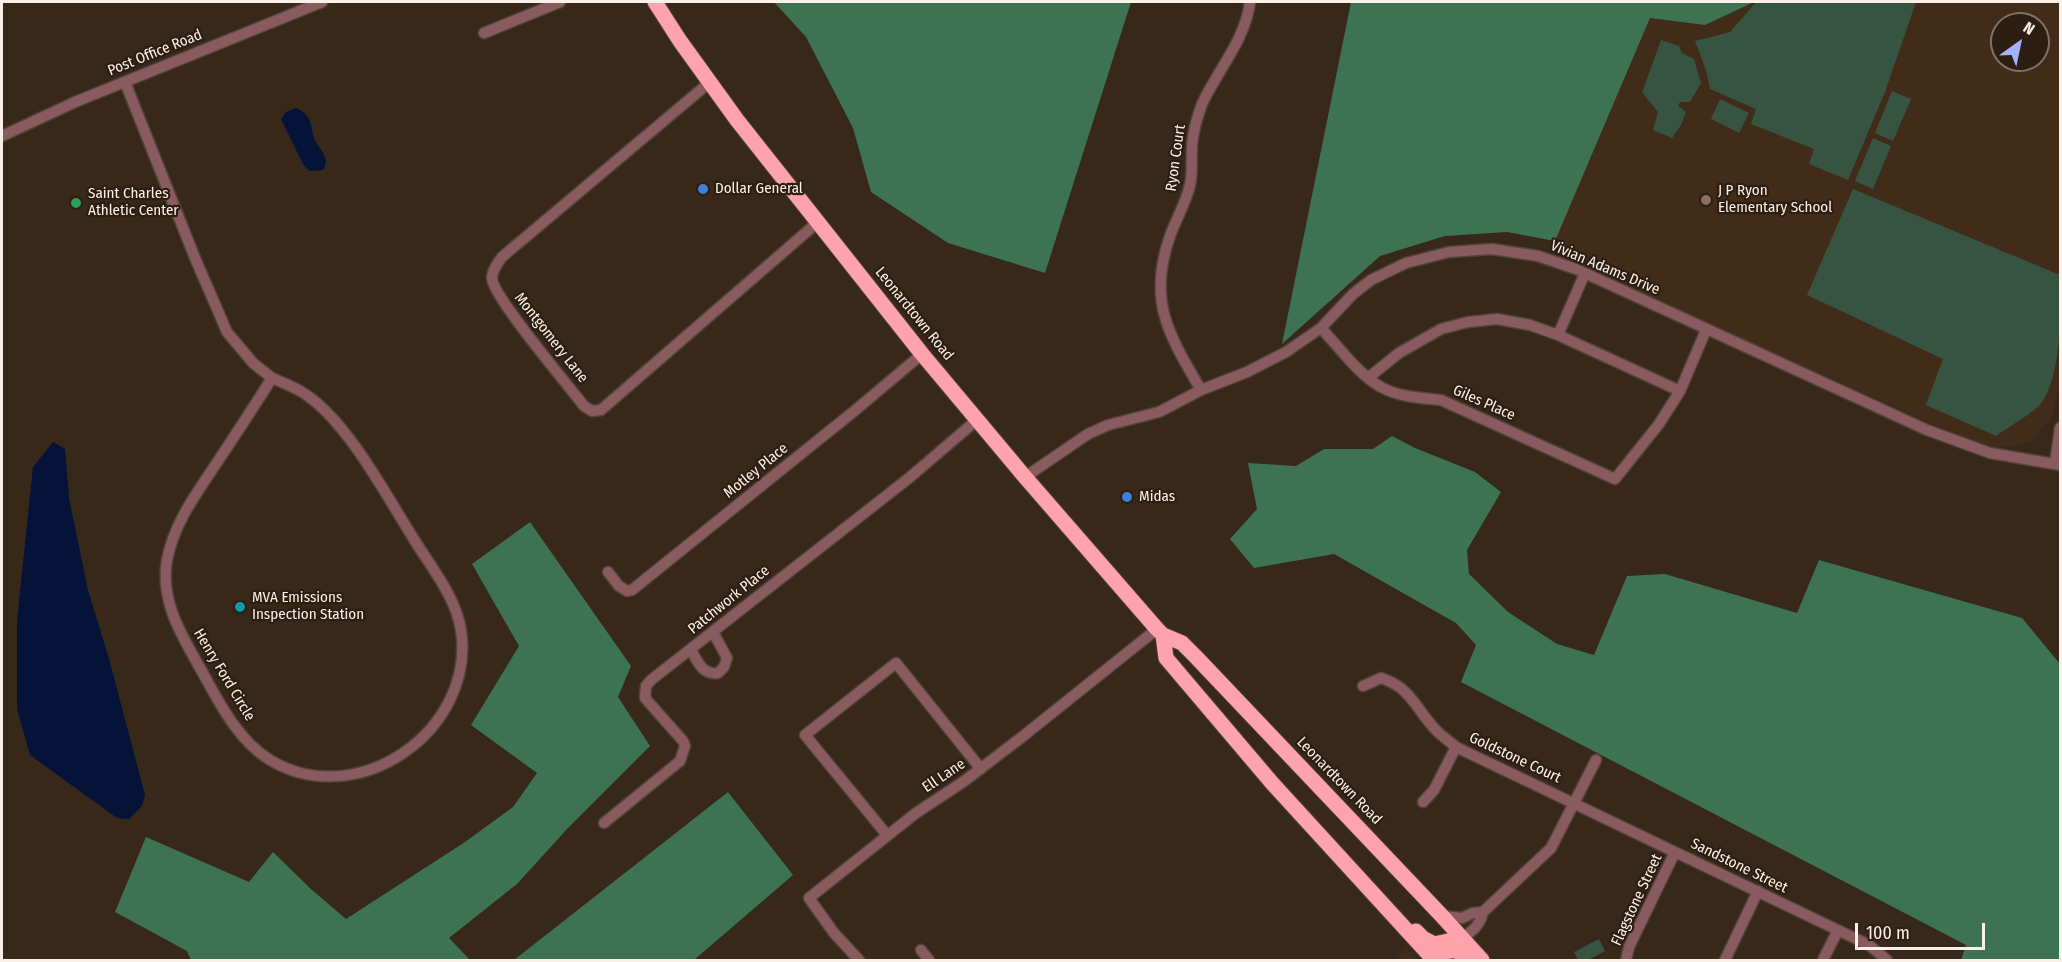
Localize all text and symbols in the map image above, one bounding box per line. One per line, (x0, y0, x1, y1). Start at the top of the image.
north arrow (1990, 12, 2050, 72)
text: N (2020, 18, 2038, 39)
street label: Post Office Road (105, 26, 205, 80)
street label: Ryon Court (1162, 123, 1190, 193)
place label: Dollar General (715, 180, 803, 198)
marker: Dollar General (696, 182, 710, 196)
place label: J P Ryon Elementary School (1718, 182, 1832, 217)
place label: Saint Charles Athletic Center (88, 185, 179, 220)
marker: J P Ryon Elementary School (1699, 193, 1713, 207)
marker: Saint Charles Athletic Center (69, 196, 83, 210)
street label: Vivian Adams Drive (1548, 237, 1662, 299)
street label: Leonardtown Road (871, 264, 957, 364)
street label: Montgomery Lane (510, 289, 592, 387)
street label: Giles Place (1450, 381, 1518, 425)
street label: Motley Place (720, 440, 792, 502)
place label: Midas (1139, 488, 1175, 506)
marker: Midas (1120, 490, 1134, 504)
street label: Patchwork Place (685, 562, 773, 638)
place label: MVA Emissions Inspection Station (252, 589, 364, 624)
marker: MVA Emissions Inspection Station (233, 600, 247, 614)
street label: Henry Ford Circle (189, 626, 259, 724)
street label: Goldstone Court (1466, 729, 1564, 787)
street label: Leonardtown Road (1293, 734, 1385, 828)
street label: Ell Lane (919, 755, 969, 797)
street label: Sandstone Street (1688, 835, 1790, 897)
street label: Flagstone Street (1608, 851, 1666, 949)
scale bar (1858, 911, 1988, 949)
text: 100 m (1866, 922, 1910, 944)

